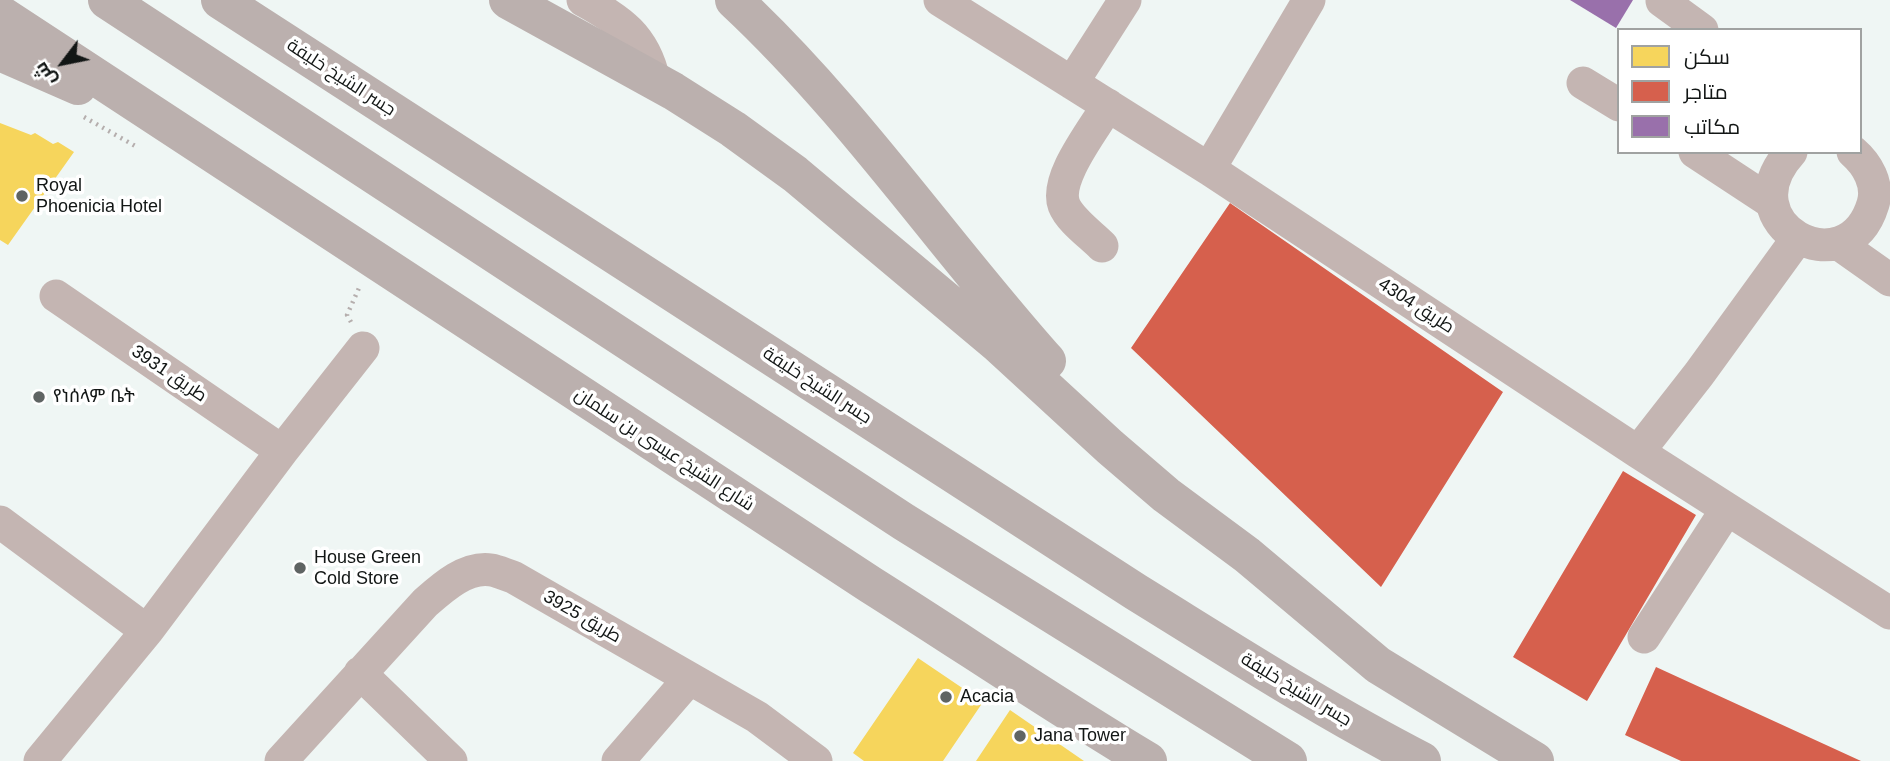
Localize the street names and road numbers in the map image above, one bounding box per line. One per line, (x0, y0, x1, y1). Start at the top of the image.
street label: جسر الشيخ خليفة (283, 35, 399, 121)
street label: طريق 4304 (1374, 273, 1458, 339)
street label: طريق 3931 (127, 341, 211, 407)
street label: جسر الشيخ خليفة (759, 343, 875, 429)
street label: شارع الشيخ عيسى بن سلمان (570, 384, 758, 516)
street label: طريق 3925 (539, 586, 625, 648)
street label: جسر الشيخ خليفة (1237, 649, 1355, 731)

